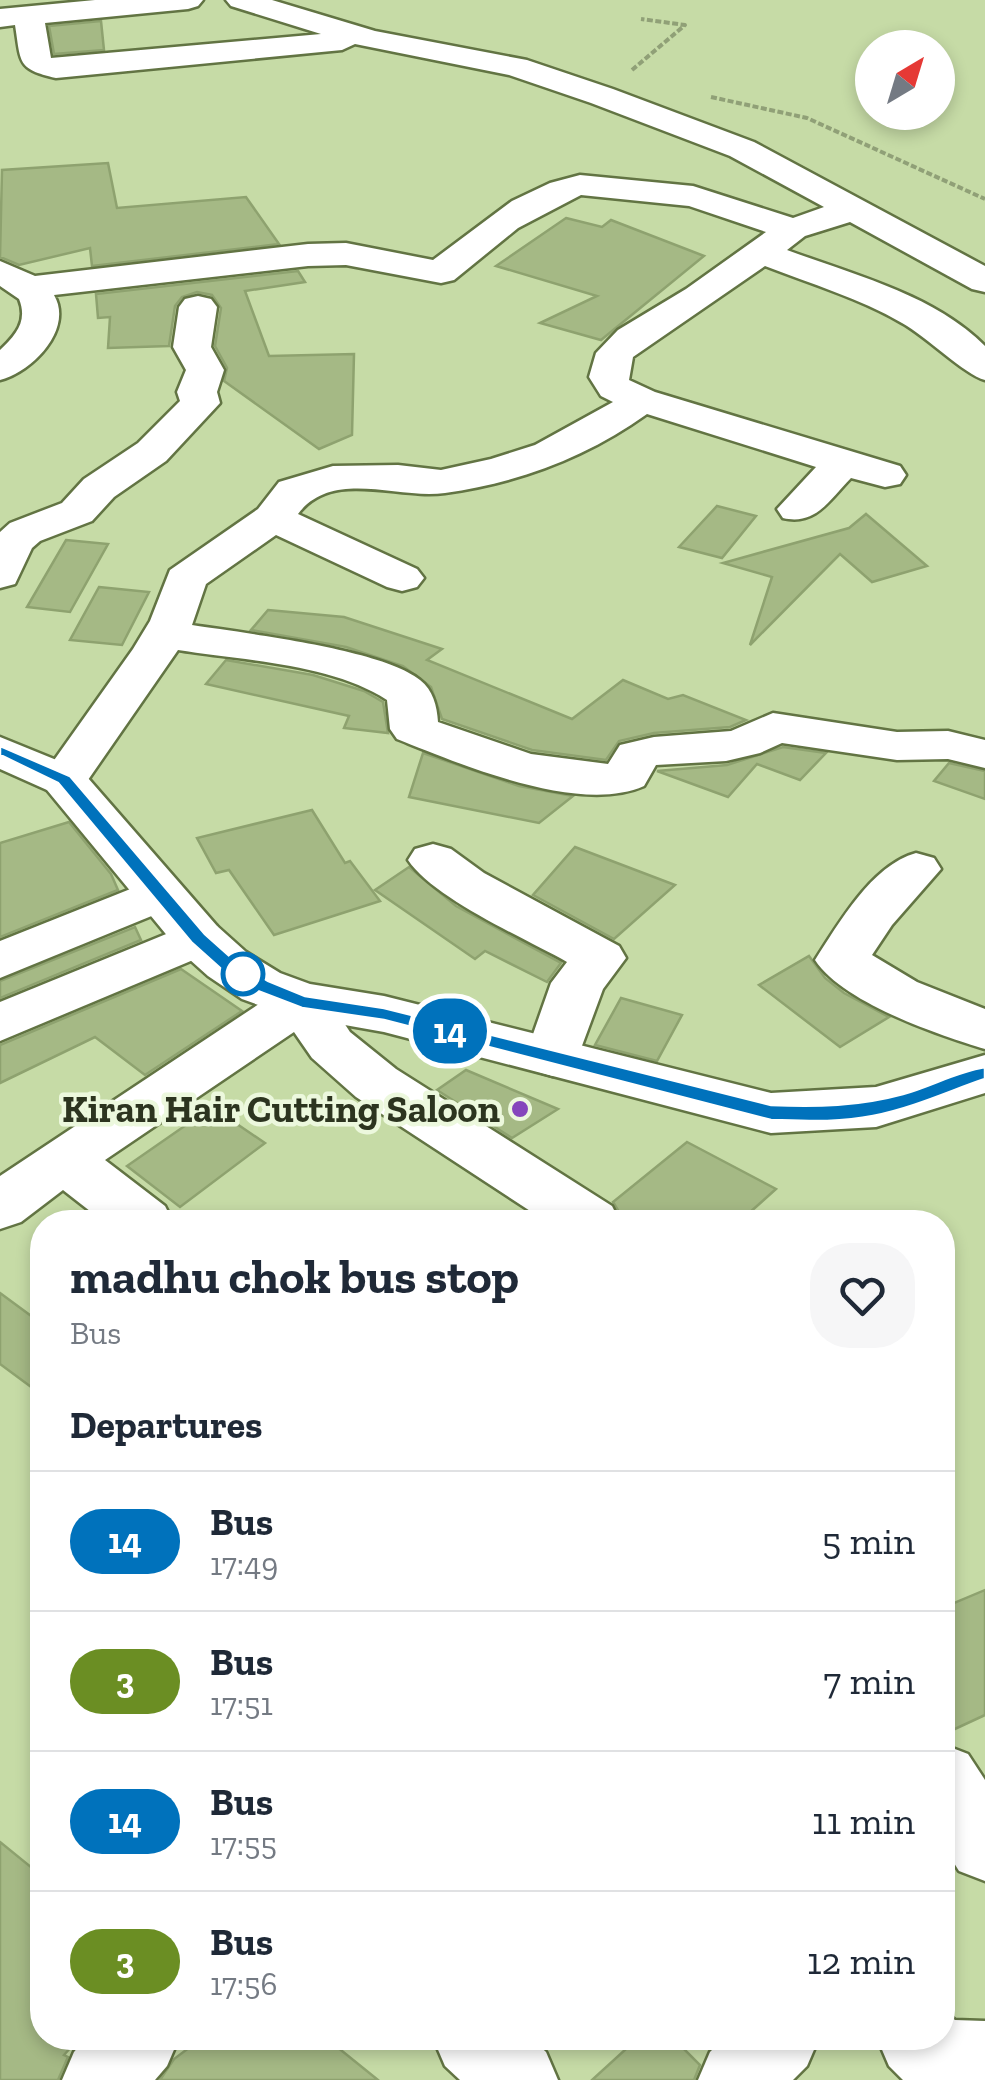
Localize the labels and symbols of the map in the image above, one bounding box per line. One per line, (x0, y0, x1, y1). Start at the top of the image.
north arrow (855, 30, 955, 130)
unlabelled marker (222, 953, 264, 995)
line badge: 14 (405, 998, 495, 1064)
place label: Kiran Hair Cutting Saloon (62, 1086, 500, 1132)
marker: Kiran Hair Cutting Saloon (509, 1098, 531, 1120)

